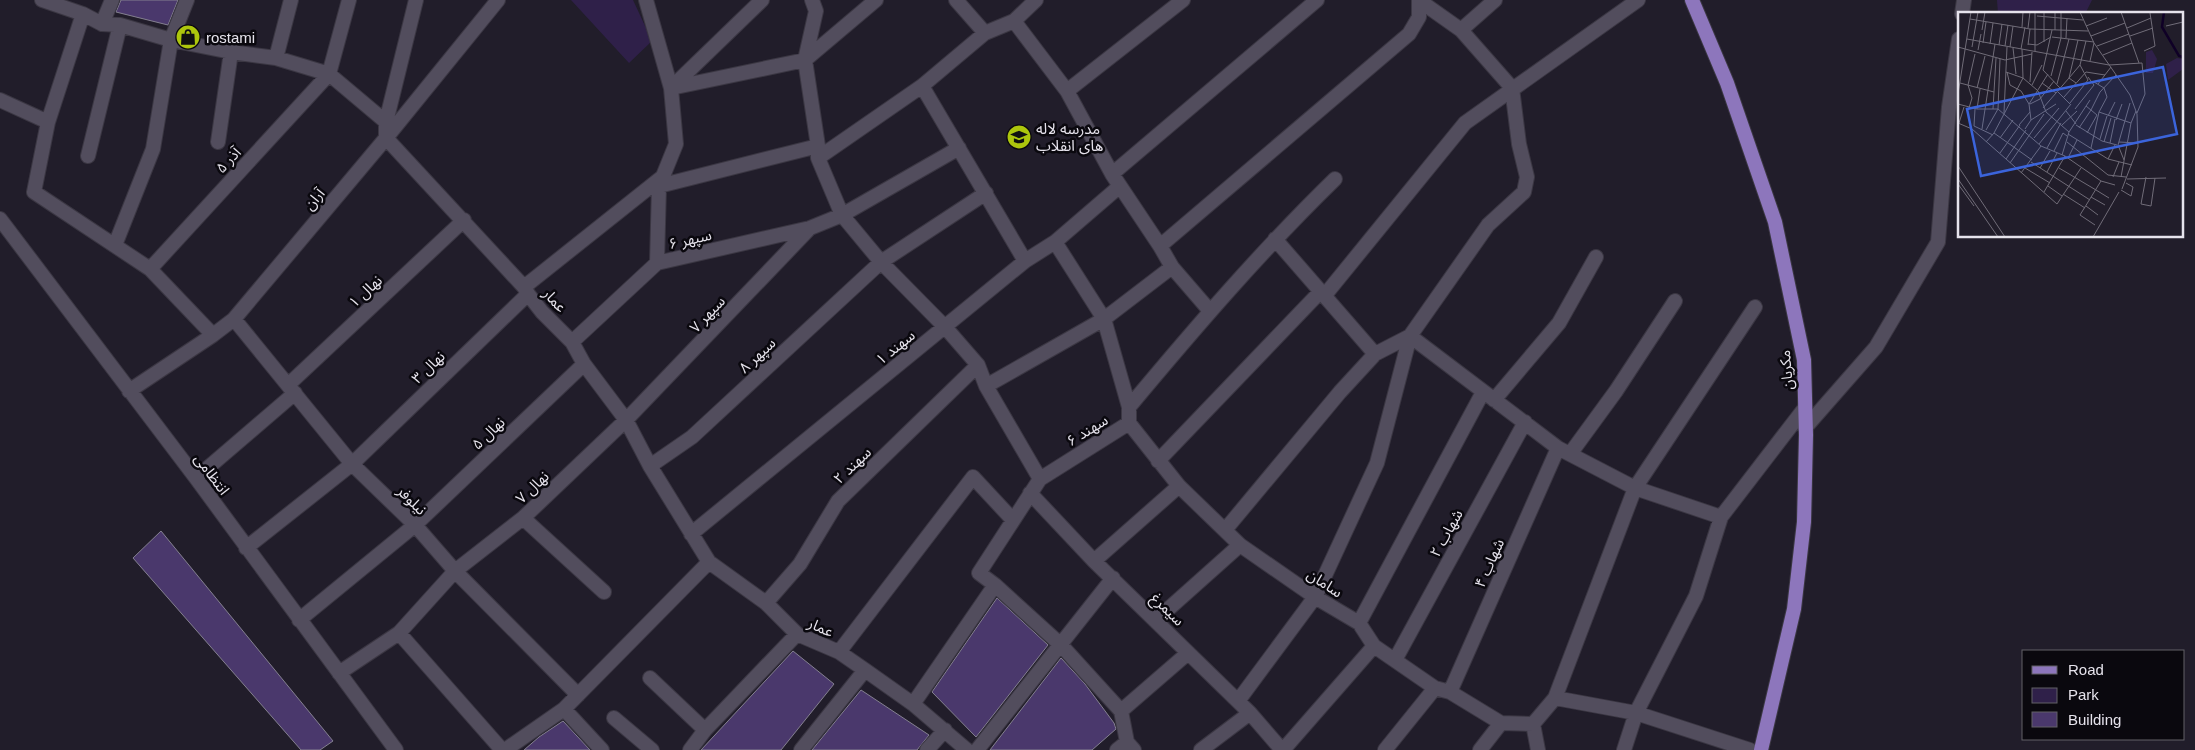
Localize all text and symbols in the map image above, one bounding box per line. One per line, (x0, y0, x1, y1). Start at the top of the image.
inset map (1958, 12, 2182, 238)
shop icon: rostami (175, 24, 201, 50)
place label: rostami (206, 29, 255, 46)
place label: مدرسه لاله های انقلاب (1036, 120, 1103, 155)
school or university icon: مدرسه لاله های انقلاب (1006, 124, 1032, 150)
street label: آذر ۵ (212, 143, 245, 177)
street label: آران (300, 184, 329, 214)
street label: سپهر ۶ (667, 226, 714, 254)
street label: نهال ۱ (345, 271, 386, 311)
street label: عمار (538, 284, 570, 316)
street label: سپهر ۷ (686, 292, 730, 337)
street label: سهند ۱ (872, 326, 919, 369)
street label: سپهر ۸ (735, 334, 780, 378)
street label: نهال ۳ (408, 347, 449, 387)
street label: مکریان (1776, 349, 1797, 391)
street label: سهند ۶ (1063, 411, 1111, 450)
street label: نهال ۵ (468, 413, 509, 453)
street label: سهند ۲ (830, 443, 875, 488)
street label: انتظامی (190, 450, 233, 499)
street label: نهال ۷ (512, 467, 553, 507)
street label: نیلوفر (393, 481, 430, 519)
street label: شهاب ۲ (1426, 506, 1467, 560)
street label: شهاب ۴ (1471, 536, 1508, 590)
street label: سامان (1304, 565, 1346, 602)
street label: سیمرغ (1145, 589, 1188, 632)
street label: عمار (804, 614, 837, 641)
legend (2022, 650, 2185, 740)
text: Road (2068, 661, 2104, 678)
text: Park (2068, 686, 2099, 703)
text: Building (2068, 711, 2121, 728)

